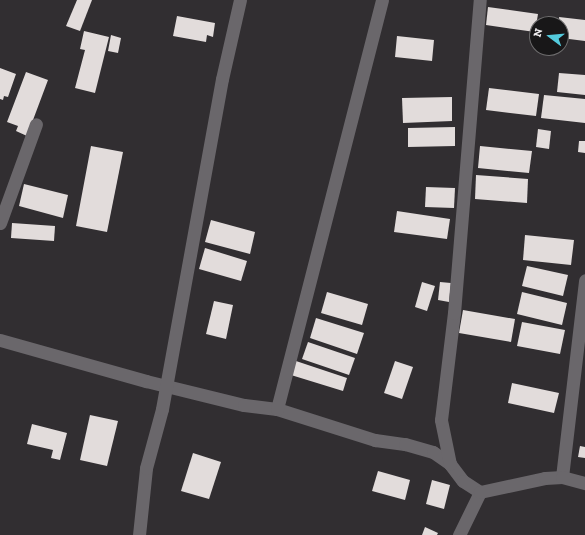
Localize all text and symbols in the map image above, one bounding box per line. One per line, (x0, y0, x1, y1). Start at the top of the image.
north arrow (529, 16, 569, 56)
text: N (531, 27, 545, 39)

